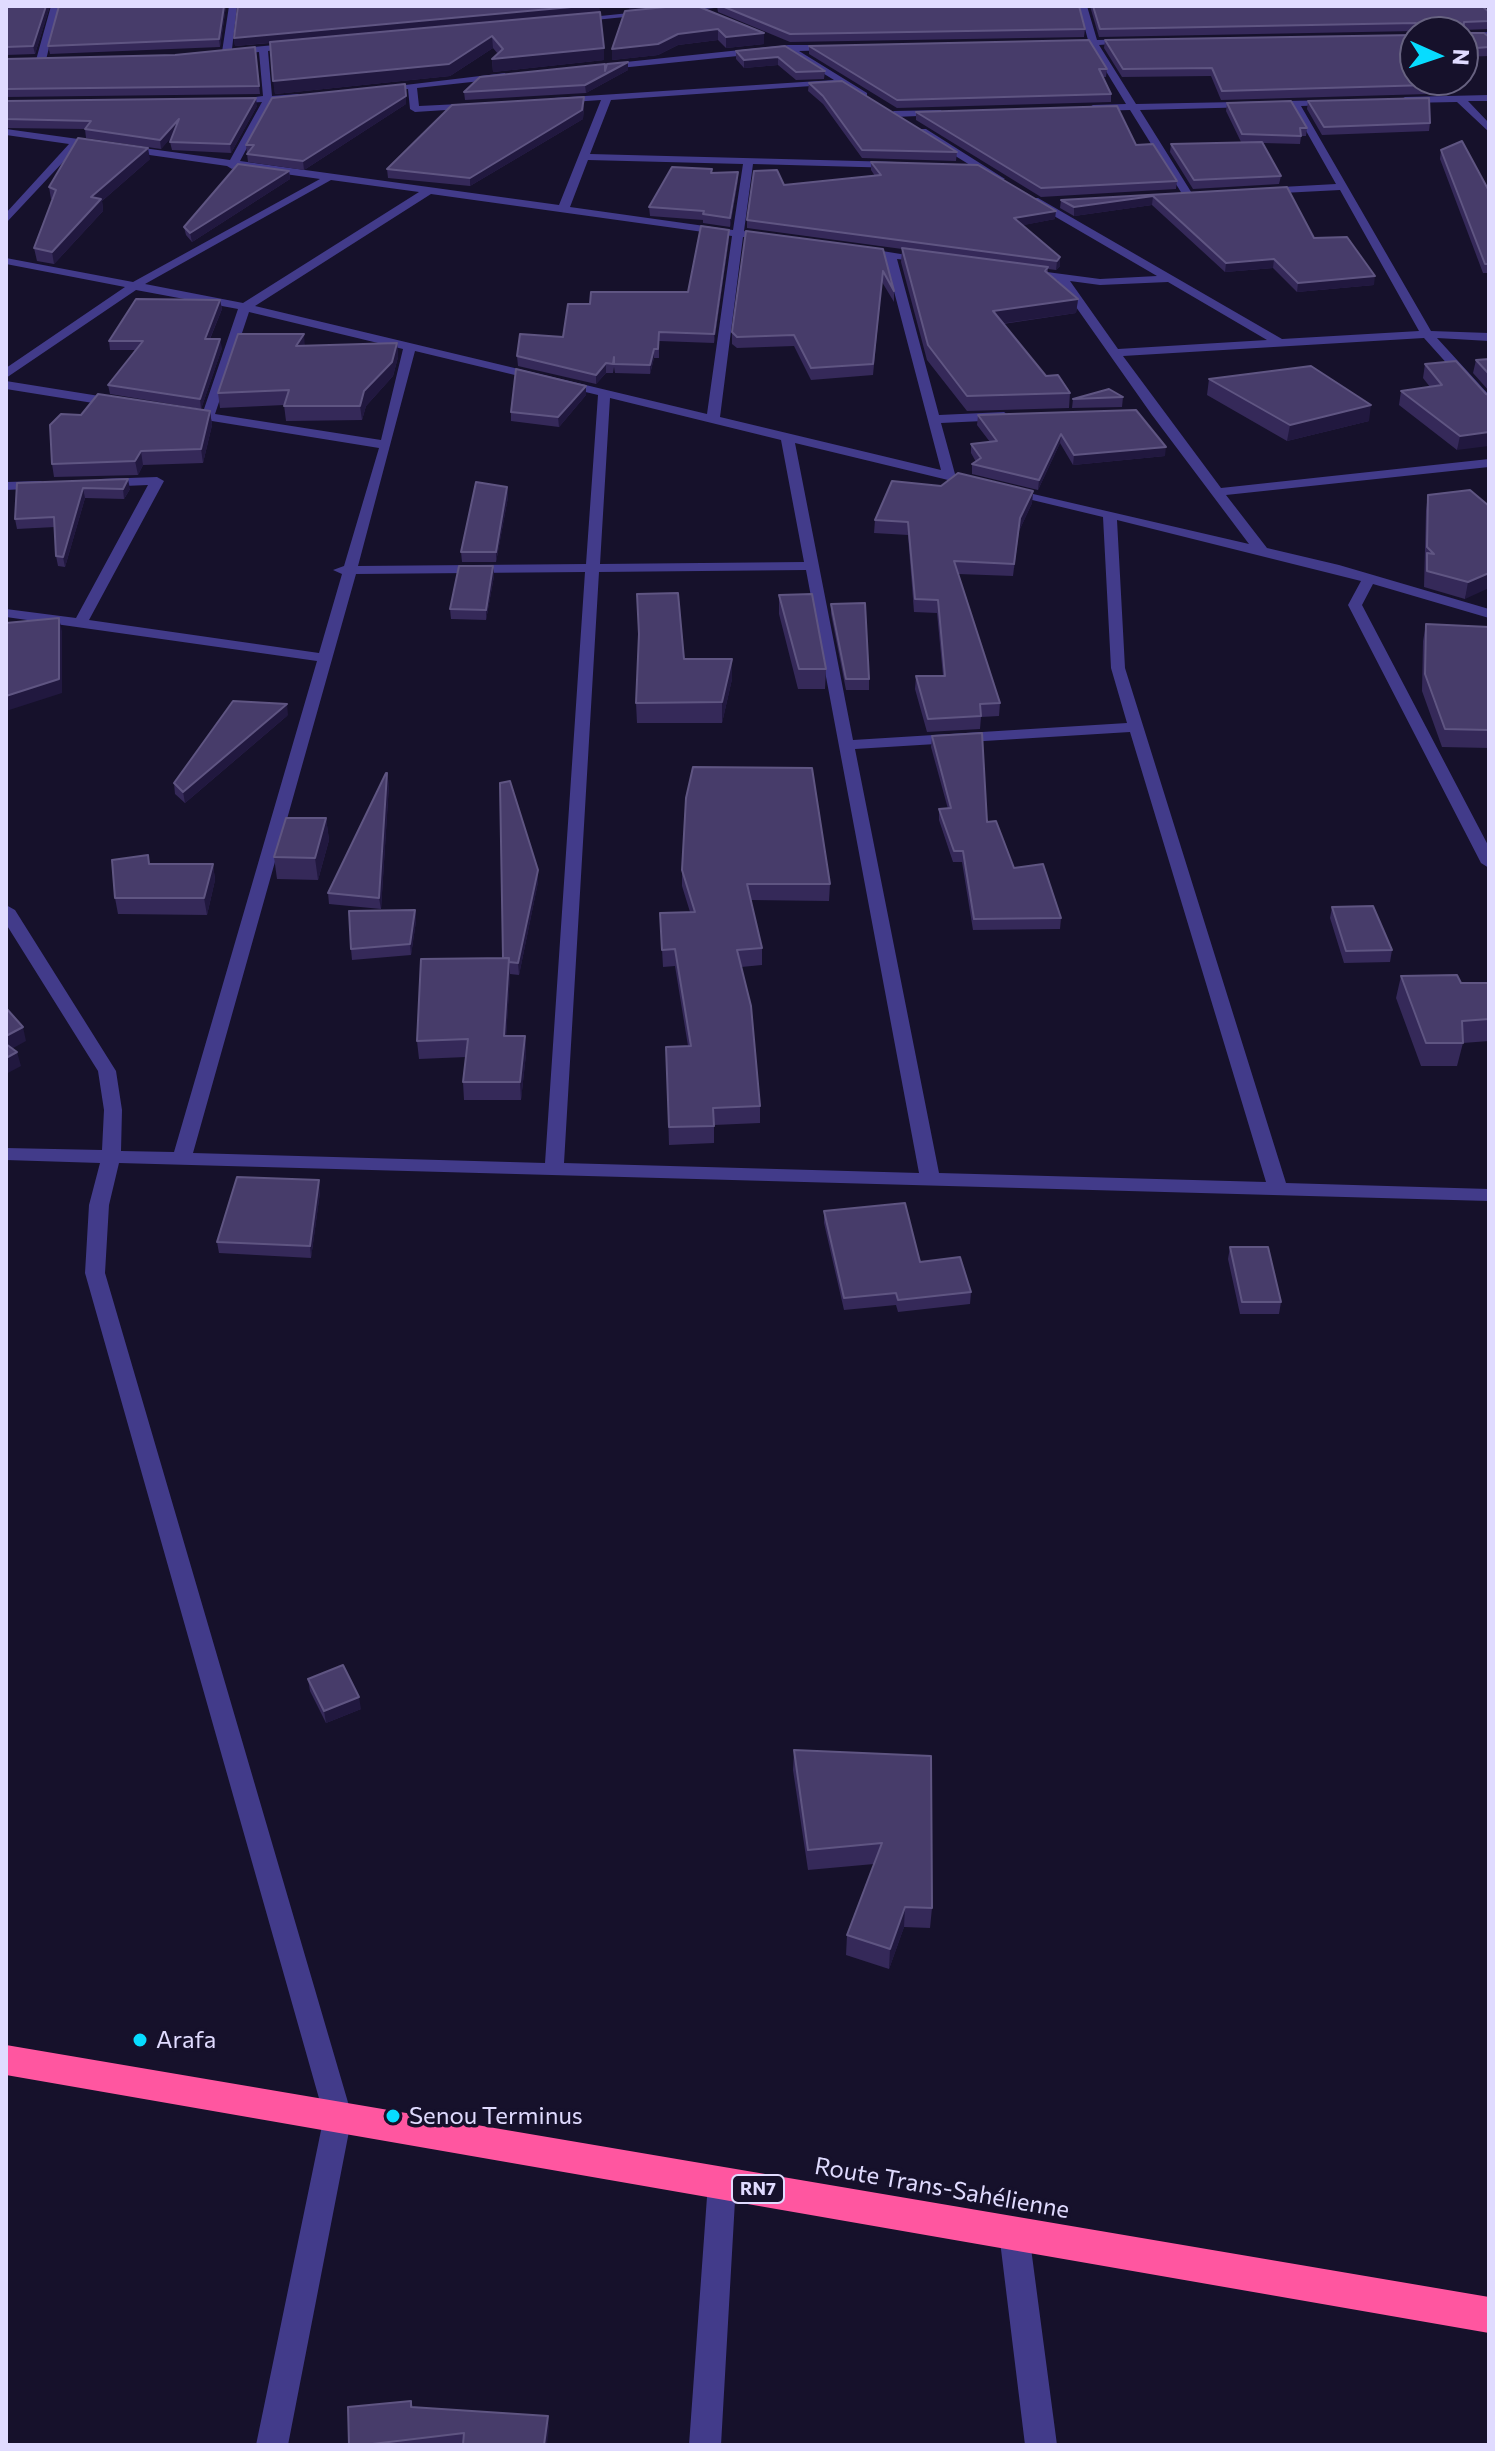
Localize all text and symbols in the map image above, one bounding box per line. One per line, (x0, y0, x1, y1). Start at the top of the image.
north arrow (1399, 16, 1479, 96)
text: N (1448, 48, 1475, 66)
place label: Arafa (156, 2026, 216, 2054)
marker: Arafa (131, 2031, 149, 2049)
place label: Senou Terminus (409, 2102, 583, 2130)
marker: Senou Terminus (384, 2107, 402, 2125)
street label: Route Trans-Sahélienne (812, 2151, 1072, 2225)
road number: RN7 (732, 2175, 784, 2203)

